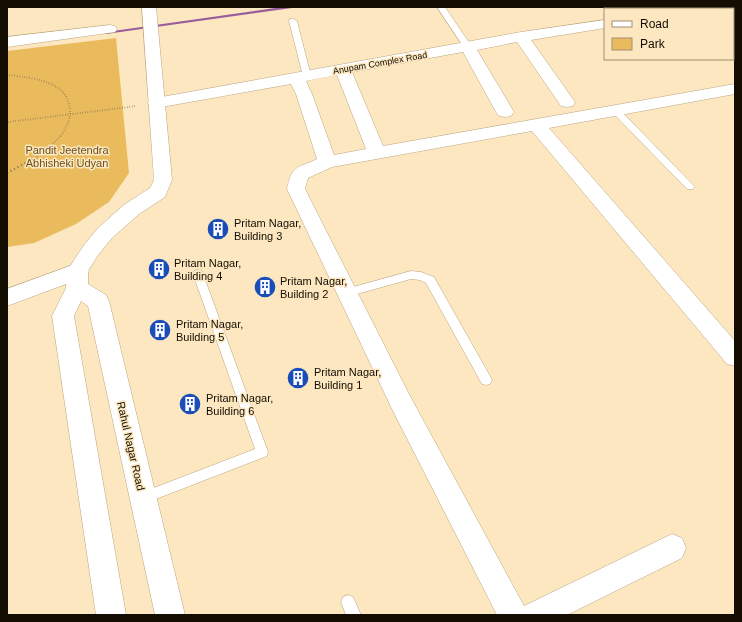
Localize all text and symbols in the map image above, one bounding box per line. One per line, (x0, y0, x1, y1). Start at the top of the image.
legend (604, 8, 734, 60)
text: Road (640, 17, 669, 31)
text: Park (640, 37, 666, 51)
street label: Anupam Complex Road (332, 50, 428, 76)
park label: Pandit Jeetendra Abhisheki Udyan (25, 144, 109, 169)
building icon: Pritam Nagar, Building 3 (205, 216, 231, 242)
place label: Pritam Nagar, Building 3 (234, 217, 301, 242)
building icon: Pritam Nagar, Building 4 (146, 256, 172, 282)
place label: Pritam Nagar, Building 4 (174, 257, 241, 282)
building icon: Pritam Nagar, Building 2 (252, 274, 278, 300)
place label: Pritam Nagar, Building 2 (280, 275, 347, 300)
building icon: Pritam Nagar, Building 5 (147, 317, 173, 343)
place label: Pritam Nagar, Building 5 (176, 318, 243, 343)
building icon: Pritam Nagar, Building 1 (285, 365, 311, 391)
place label: Pritam Nagar, Building 1 (314, 366, 381, 391)
building icon: Pritam Nagar, Building 6 (177, 391, 203, 417)
place label: Pritam Nagar, Building 6 (206, 392, 273, 417)
street label: Rahul Nagar Road (115, 400, 147, 492)

